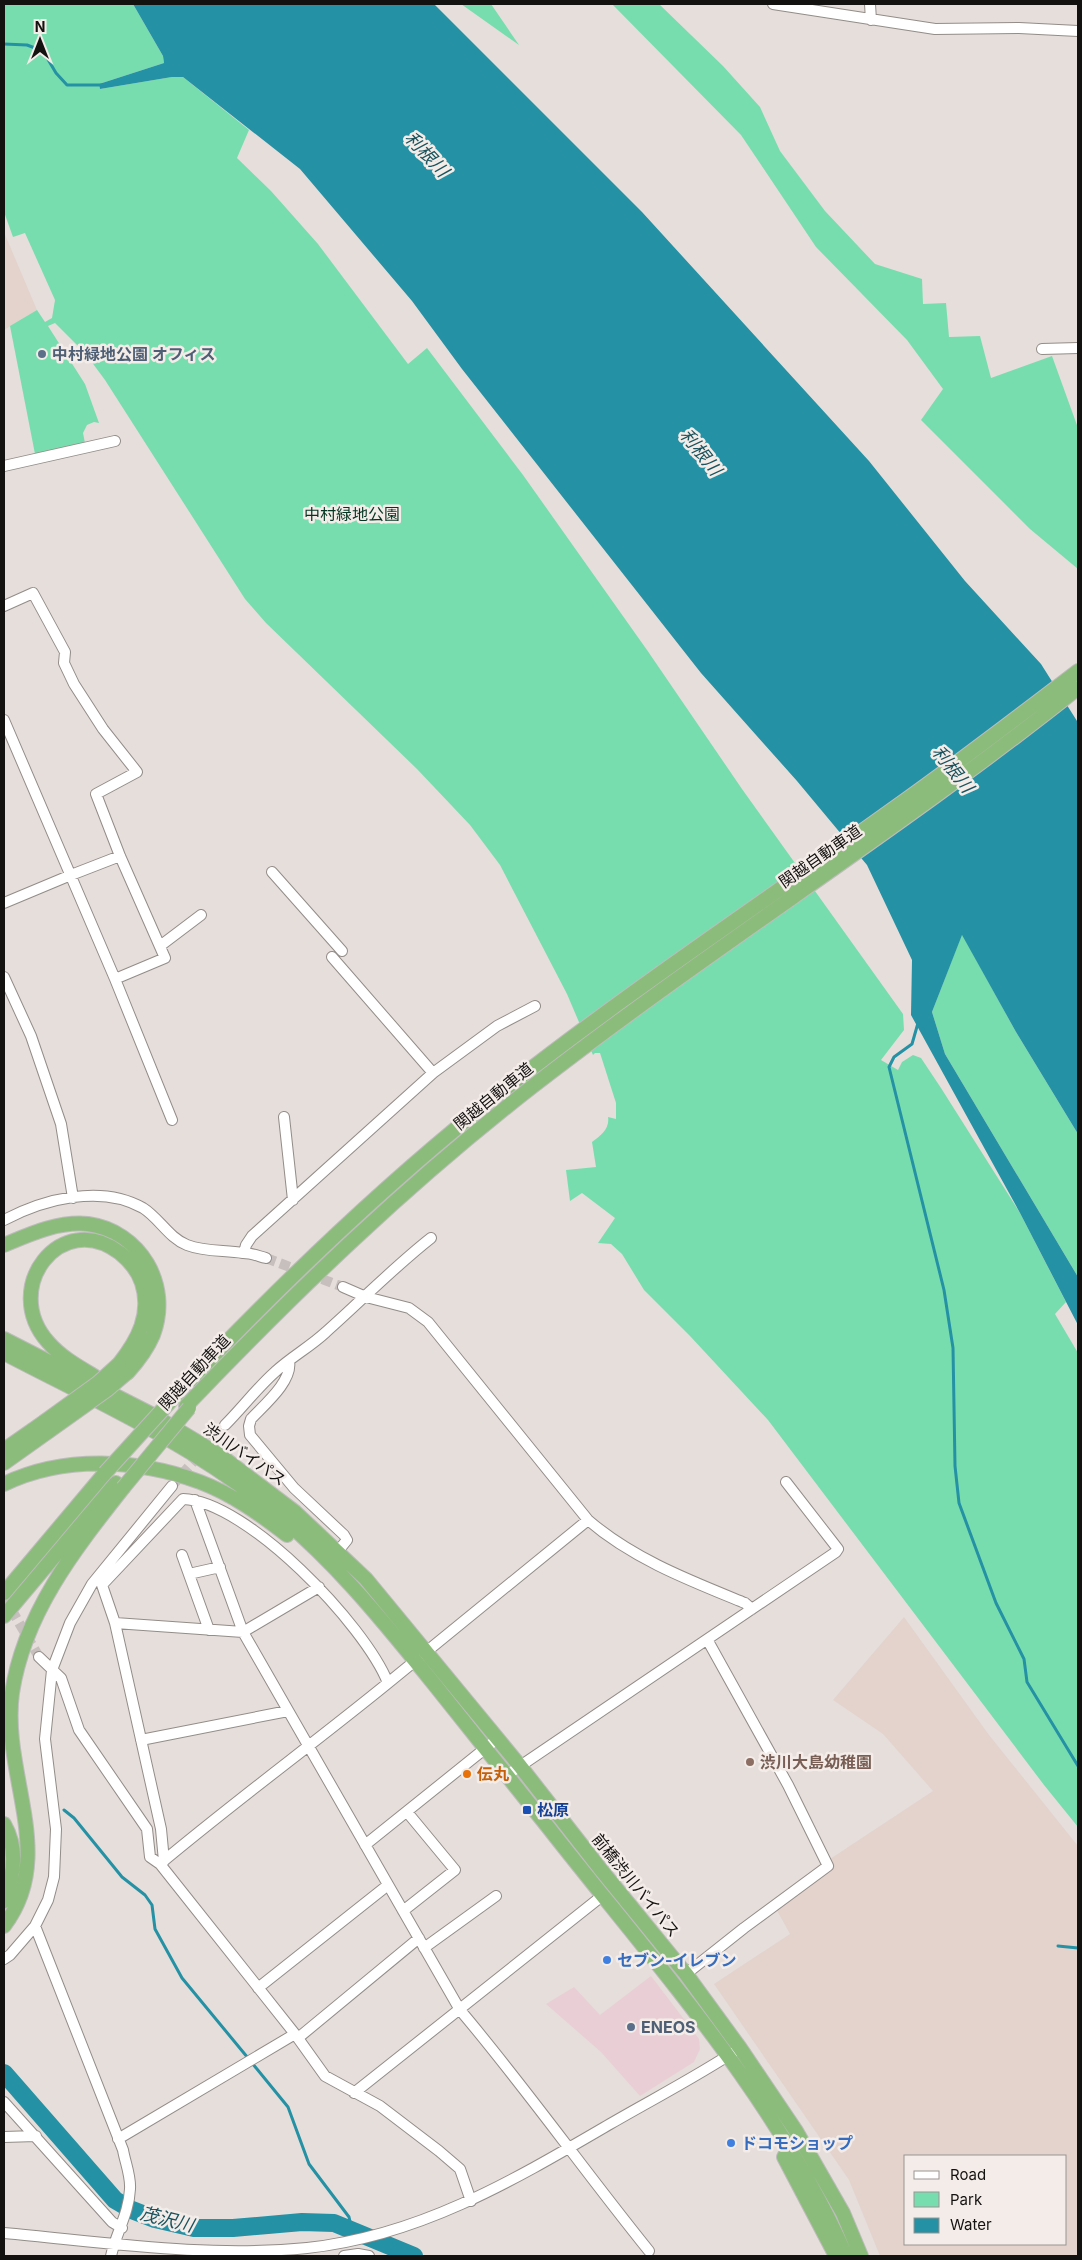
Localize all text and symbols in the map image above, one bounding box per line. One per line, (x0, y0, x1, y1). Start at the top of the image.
north arrow (15, 15, 65, 65)
text: N (35, 18, 45, 35)
water label: 利根川 (401, 127, 454, 182)
place label: 中村緑地公園 オフィス (52, 344, 215, 364)
marker: 中村緑地公園 オフィス (36, 348, 48, 360)
water label: 利根川 (676, 424, 727, 481)
park label: 中村緑地公園 (304, 504, 400, 524)
water label: 利根川 (928, 741, 979, 798)
street label: 関越自動車道 (775, 820, 865, 892)
street label: 関越自動車道 (449, 1058, 537, 1134)
street label: 関越自動車道 (154, 1330, 234, 1414)
street label: 渋川バイパス (200, 1418, 290, 1490)
place label: 渋川大島幼稚園 (760, 1752, 872, 1772)
marker: 渋川大島幼稚園 (744, 1756, 756, 1768)
place label: 伝丸 (476, 1764, 509, 1784)
marker: 伝丸 (461, 1768, 473, 1780)
place label: 松原 (537, 1800, 569, 1820)
marker: 松原 (521, 1804, 533, 1816)
street label: 前橋渋川バイパス (588, 1829, 684, 1941)
place label: セブン-イレブン (617, 1950, 737, 1970)
marker: セブン-イレブン (601, 1954, 613, 1966)
place label: ENEOS (641, 2017, 695, 2037)
marker: ENEOS (625, 2021, 637, 2033)
place label: ドコモショップ (741, 2133, 853, 2153)
marker: ドコモショップ (725, 2137, 737, 2149)
legend (904, 2155, 1067, 2245)
text: Road (950, 2165, 986, 2184)
text: Park (950, 2190, 983, 2209)
water label: 茂沢川 (138, 2202, 198, 2236)
text: Water (950, 2215, 992, 2234)

